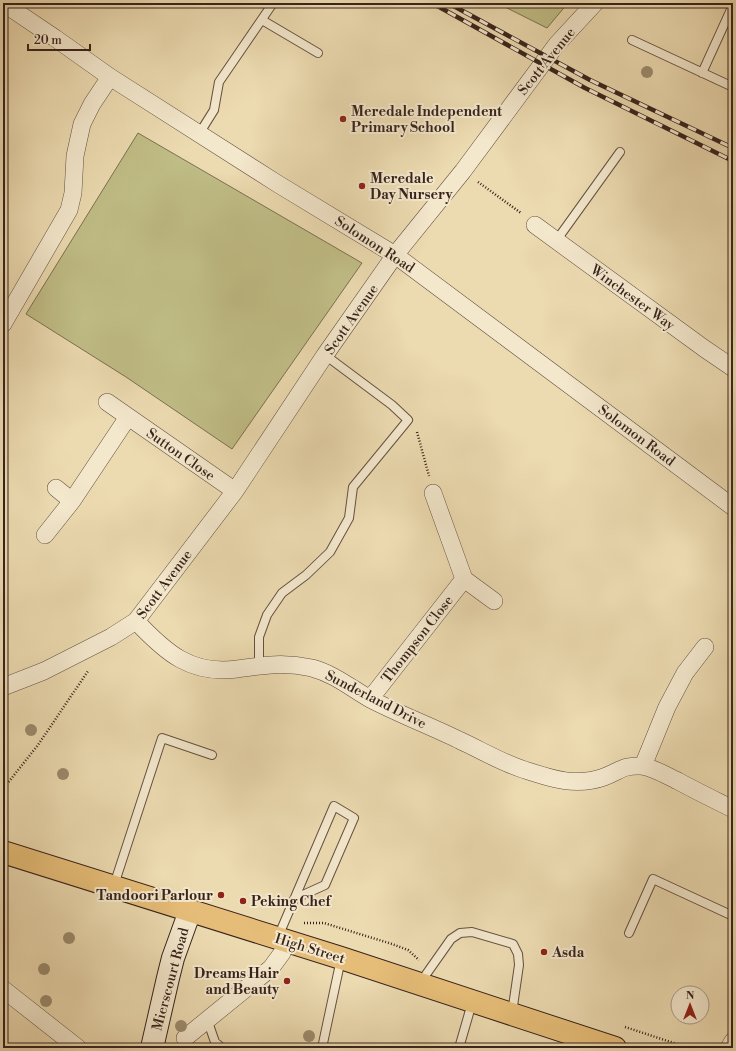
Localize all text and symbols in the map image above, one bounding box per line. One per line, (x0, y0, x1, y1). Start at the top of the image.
street label: Scott Avenue (514, 24, 580, 99)
scale bar (28, 26, 90, 52)
text: 20 m (34, 33, 62, 48)
place label: Meredale Independent Primary School (351, 103, 503, 137)
marker: Meredale Independent Primary School (338, 114, 348, 124)
place label: Meredale Day Nursery (370, 170, 454, 204)
marker: Meredale Day Nursery (357, 181, 367, 191)
street label: Solomon Road (331, 212, 418, 277)
street label: Winchester Way (586, 260, 678, 335)
street label: Scott Avenue (321, 281, 383, 358)
street label: Solomon Road (594, 401, 678, 471)
street label: Sutton Close (143, 425, 218, 485)
street label: Scott Avenue (133, 547, 197, 623)
street label: Thompson Close (378, 592, 458, 687)
street label: Sunderland Drive (322, 667, 429, 733)
place label: Tandoori Parlour (96, 887, 213, 905)
marker: Tandoori Parlour (216, 890, 226, 900)
place label: Peking Chef (251, 893, 332, 911)
marker: Peking Chef (238, 896, 248, 906)
street label: Mierscourt Road (149, 926, 193, 1033)
street label: High Street (272, 930, 347, 968)
place label: Asda (551, 944, 585, 962)
marker: Asda (539, 947, 549, 957)
place label: Dreams Hair and Beauty (194, 965, 280, 999)
marker: Dreams Hair and Beauty (282, 976, 292, 986)
north arrow (670, 985, 710, 1025)
text: N (686, 989, 695, 1003)

